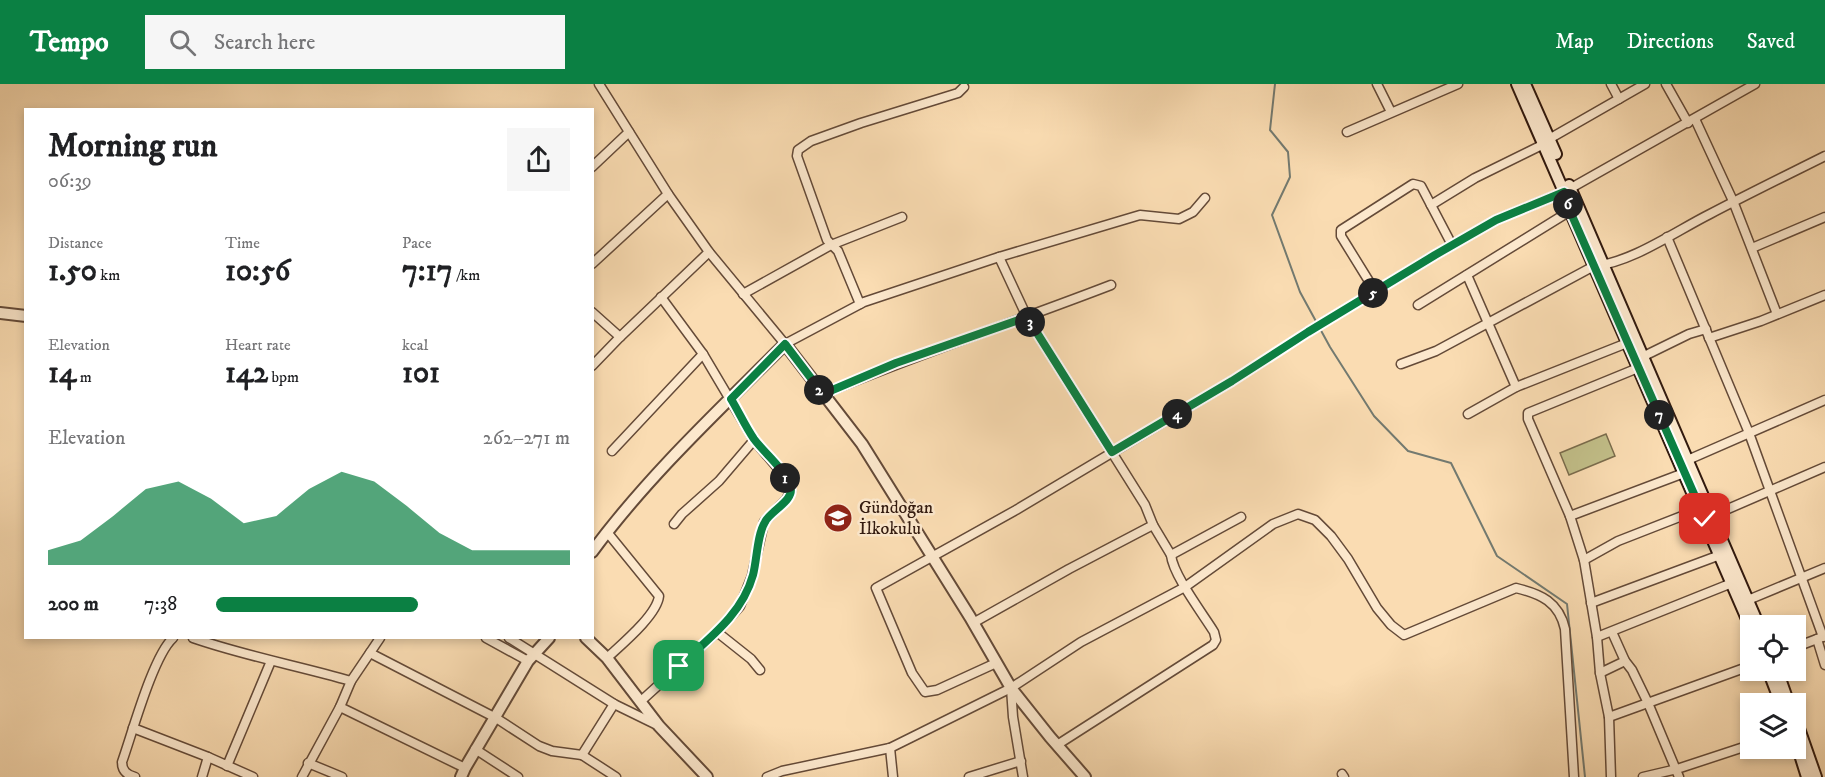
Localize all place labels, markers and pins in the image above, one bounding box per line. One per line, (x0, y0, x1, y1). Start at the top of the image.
pin: 6 (1553, 189, 1583, 219)
pin: 5 (1358, 278, 1388, 308)
pin: 3 (1015, 307, 1045, 337)
pin: 2 (804, 375, 834, 405)
pin: 4 (1162, 399, 1192, 429)
pin: 7 (1644, 400, 1674, 430)
pin: 1 (770, 463, 800, 493)
pin (1679, 493, 1730, 544)
place label: Gündoğan İlkokulu (859, 497, 934, 540)
school or university icon: Gündoğan İlkokulu (822, 502, 854, 534)
pin (653, 640, 704, 691)

